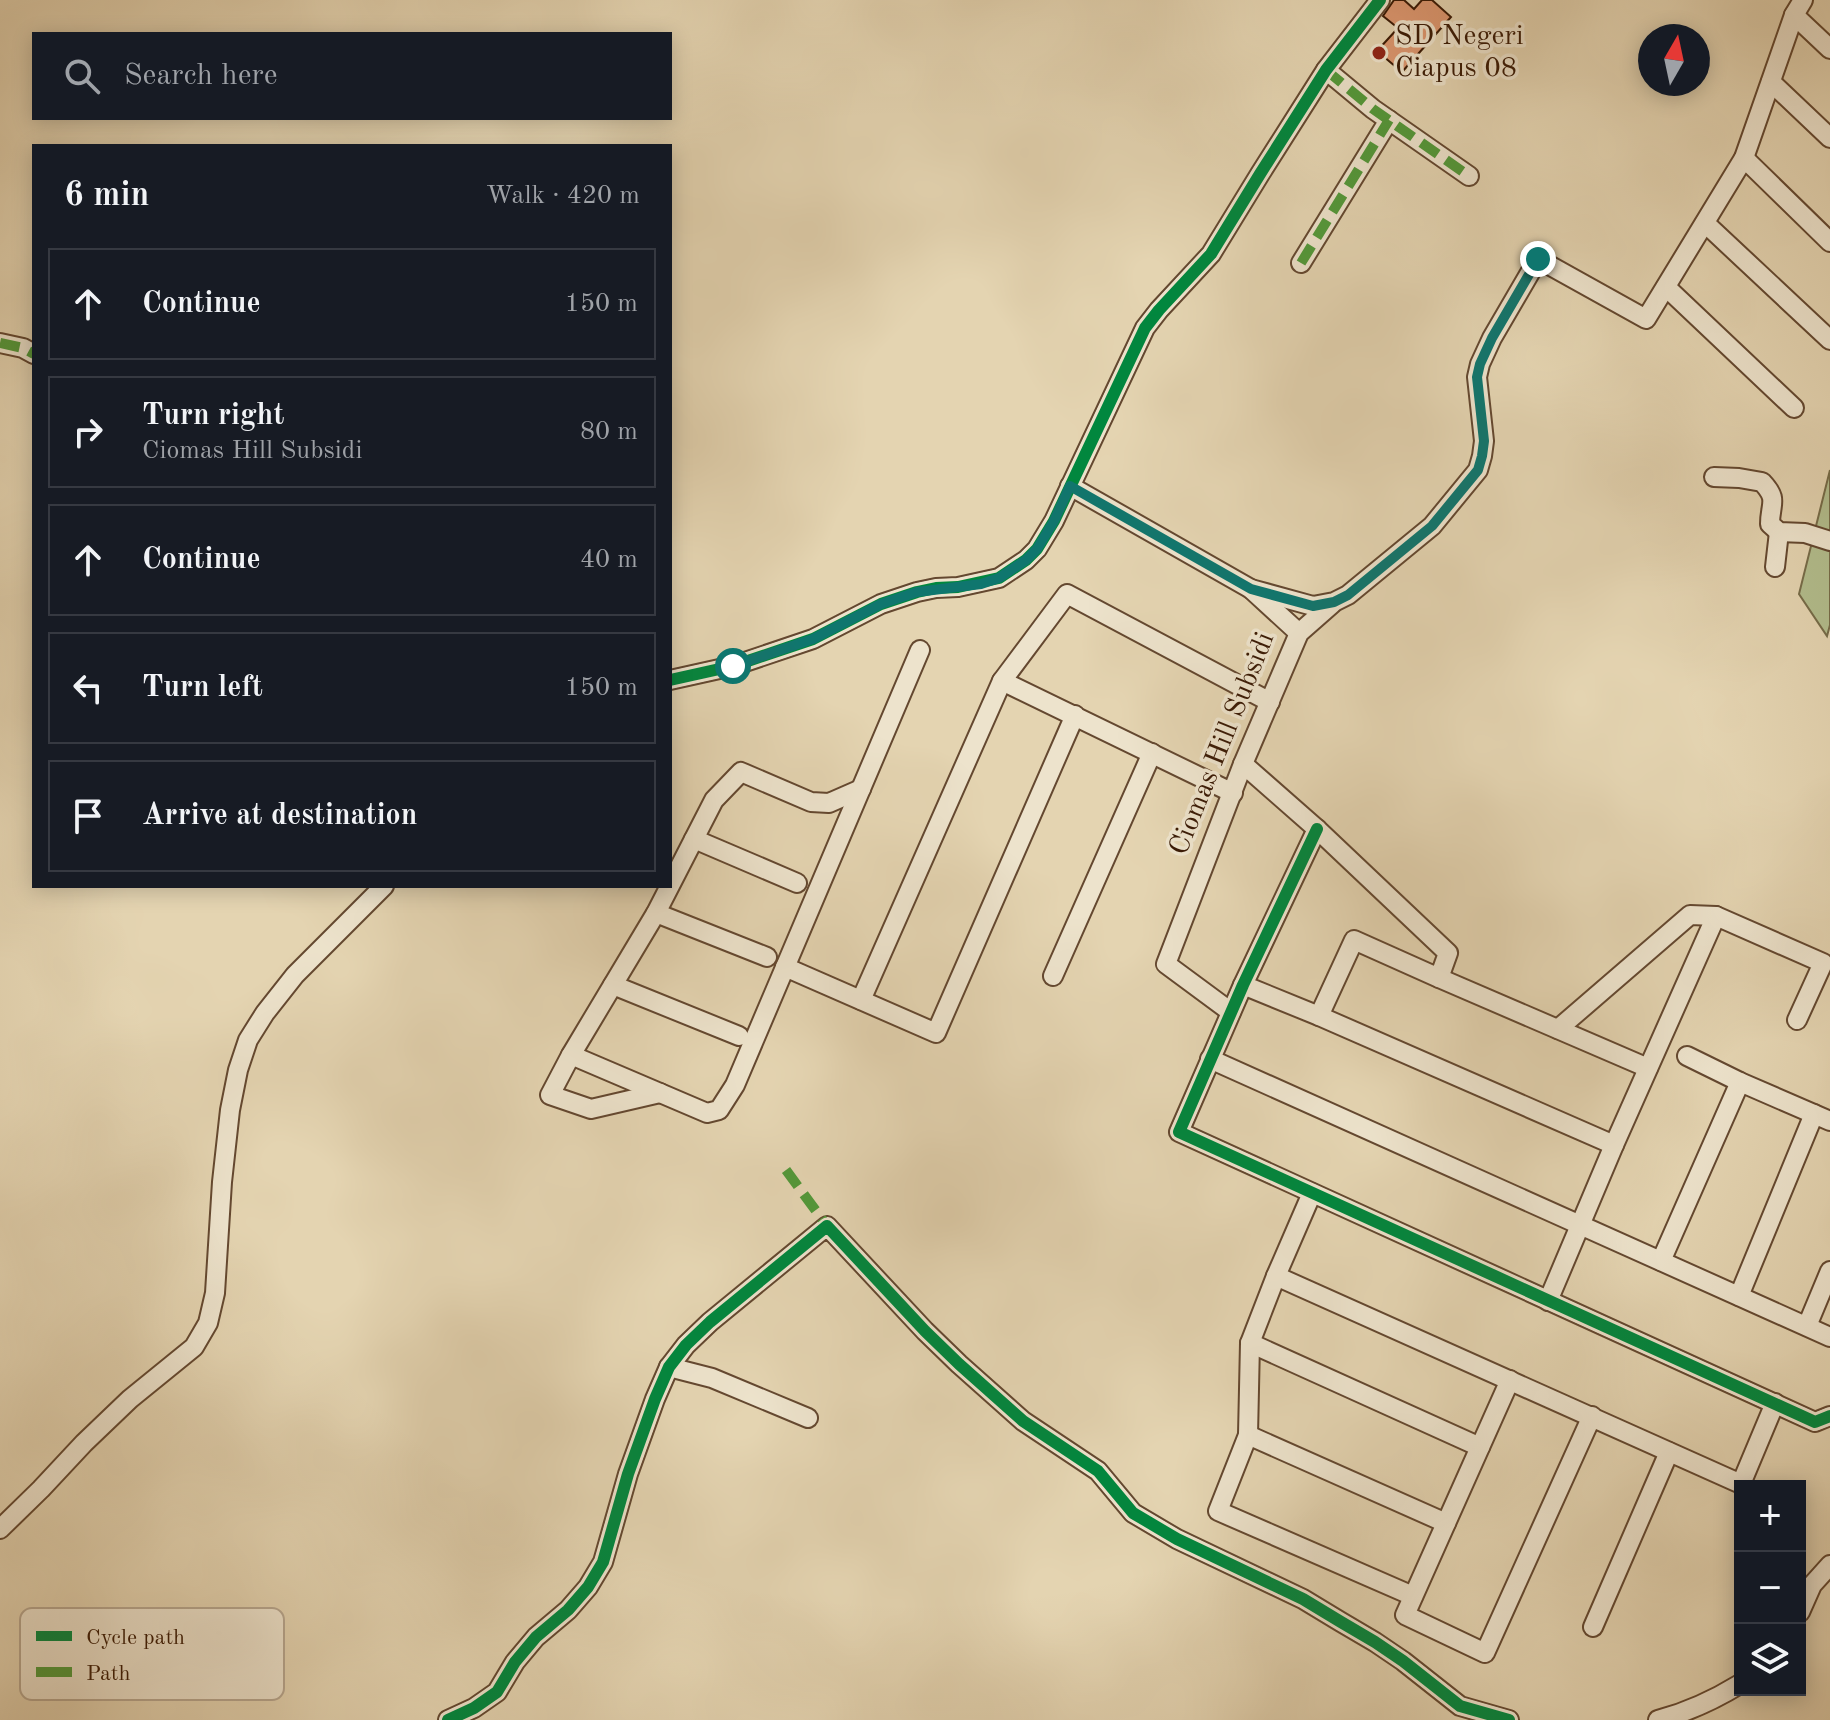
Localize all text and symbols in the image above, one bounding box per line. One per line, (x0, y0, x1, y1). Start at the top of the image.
place label: SD Negeri Ciapus 08 (1395, 23, 1524, 83)
north arrow (1638, 24, 1710, 96)
search box (32, 32, 672, 120)
marker: SD Negeri Ciapus 08 (1370, 44, 1388, 62)
icon: search (60, 54, 104, 98)
text: Search here (124, 61, 278, 91)
text: 6 min (64, 179, 149, 213)
text: Walk · 420 m (486, 183, 640, 209)
route end (1520, 241, 1556, 277)
icon: ahead (66, 282, 110, 326)
text: Continue (142, 289, 261, 319)
text: 150 m (565, 291, 638, 317)
text: Turn right (142, 401, 284, 431)
icon: right (66, 410, 110, 454)
text: 80 m (580, 419, 638, 445)
text: Ciomas Hill Subsidi (142, 438, 362, 464)
icon: ahead (66, 538, 110, 582)
text: Continue (142, 545, 261, 575)
text: 40 m (580, 547, 638, 573)
street label: Ciomas Hill Subsidi (1166, 629, 1280, 859)
route start (715, 648, 751, 684)
icon: left (66, 666, 110, 710)
text: Turn left (142, 673, 263, 703)
text: 150 m (565, 675, 638, 701)
icon: arrive (66, 794, 110, 838)
text: Arrive at destination (142, 801, 417, 831)
map controls (1734, 1480, 1806, 1696)
button: + (1734, 1480, 1806, 1552)
button: − (1734, 1552, 1806, 1624)
legend (20, 1608, 284, 1700)
button: layers (1734, 1624, 1806, 1696)
text: Cycle path (86, 1627, 185, 1649)
text: Path (86, 1663, 131, 1685)

